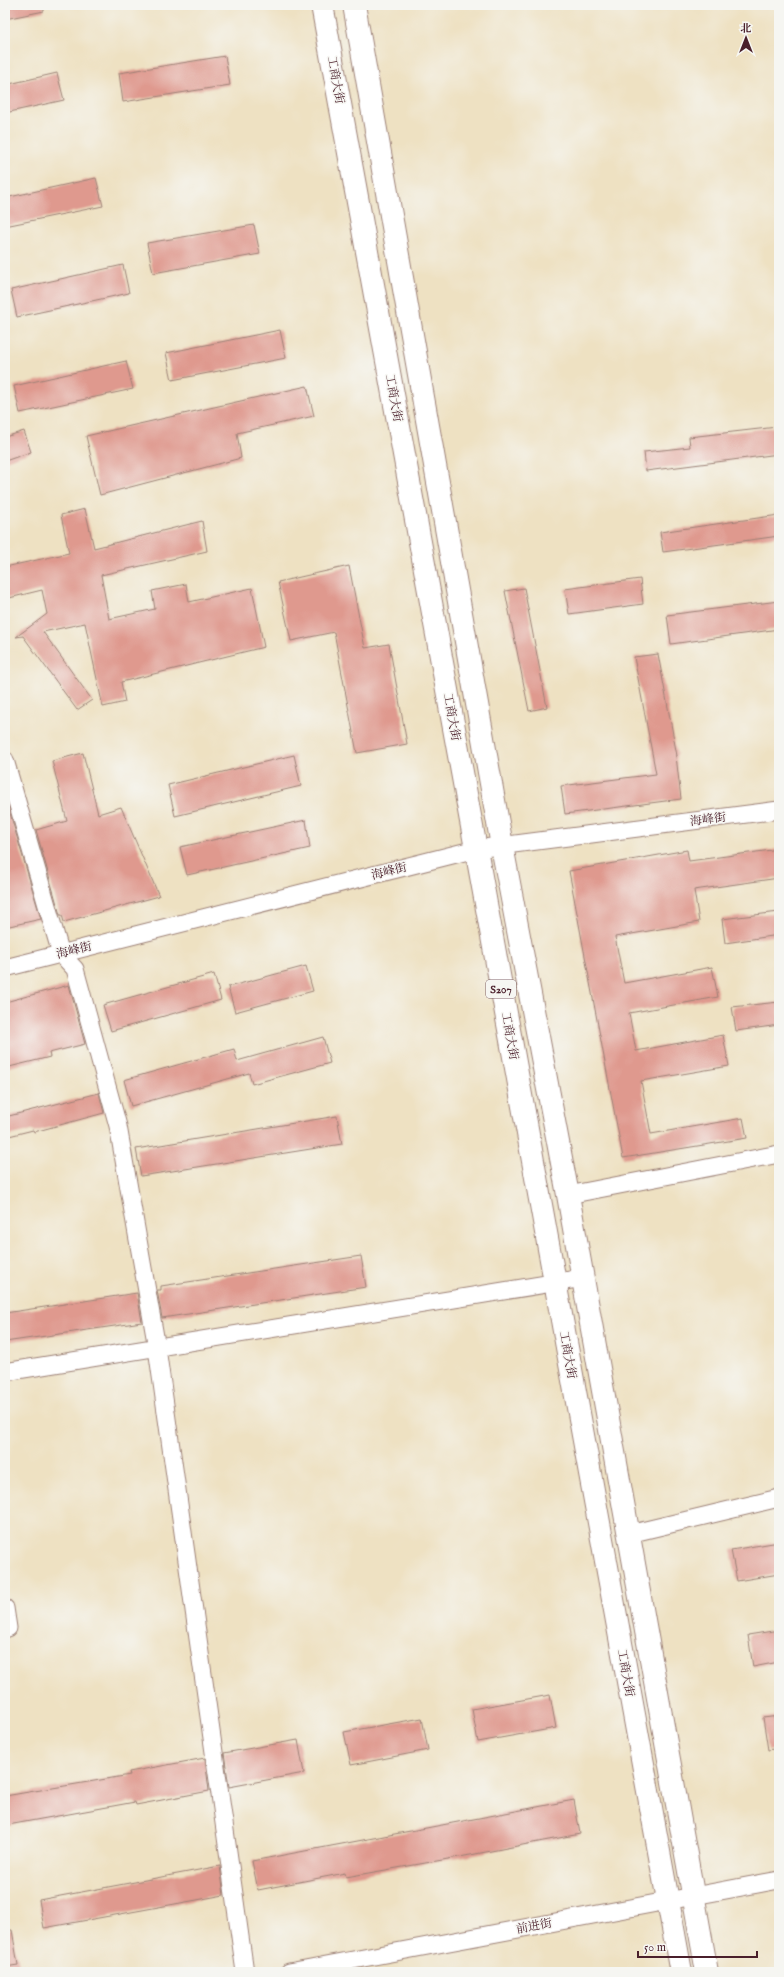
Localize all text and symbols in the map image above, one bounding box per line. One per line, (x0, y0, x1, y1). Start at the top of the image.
north arrow (726, 18, 766, 58)
text: 北 (741, 22, 752, 36)
street label: 工商大街 (324, 55, 347, 106)
street label: 工商大街 (382, 373, 405, 424)
street label: 工商大街 (440, 692, 463, 743)
street label: 海峰街 (689, 810, 728, 829)
street label: 海峰街 (370, 860, 409, 883)
street label: 海峰街 (55, 939, 94, 962)
road number: S207 (486, 980, 516, 998)
street label: 工商大街 (498, 1011, 521, 1062)
street label: 工商大街 (556, 1330, 579, 1381)
street label: 工商大街 (614, 1648, 637, 1699)
street label: 前进街 (515, 1916, 554, 1937)
scale bar (638, 1933, 757, 1959)
text: 50 m (644, 1940, 666, 1955)

